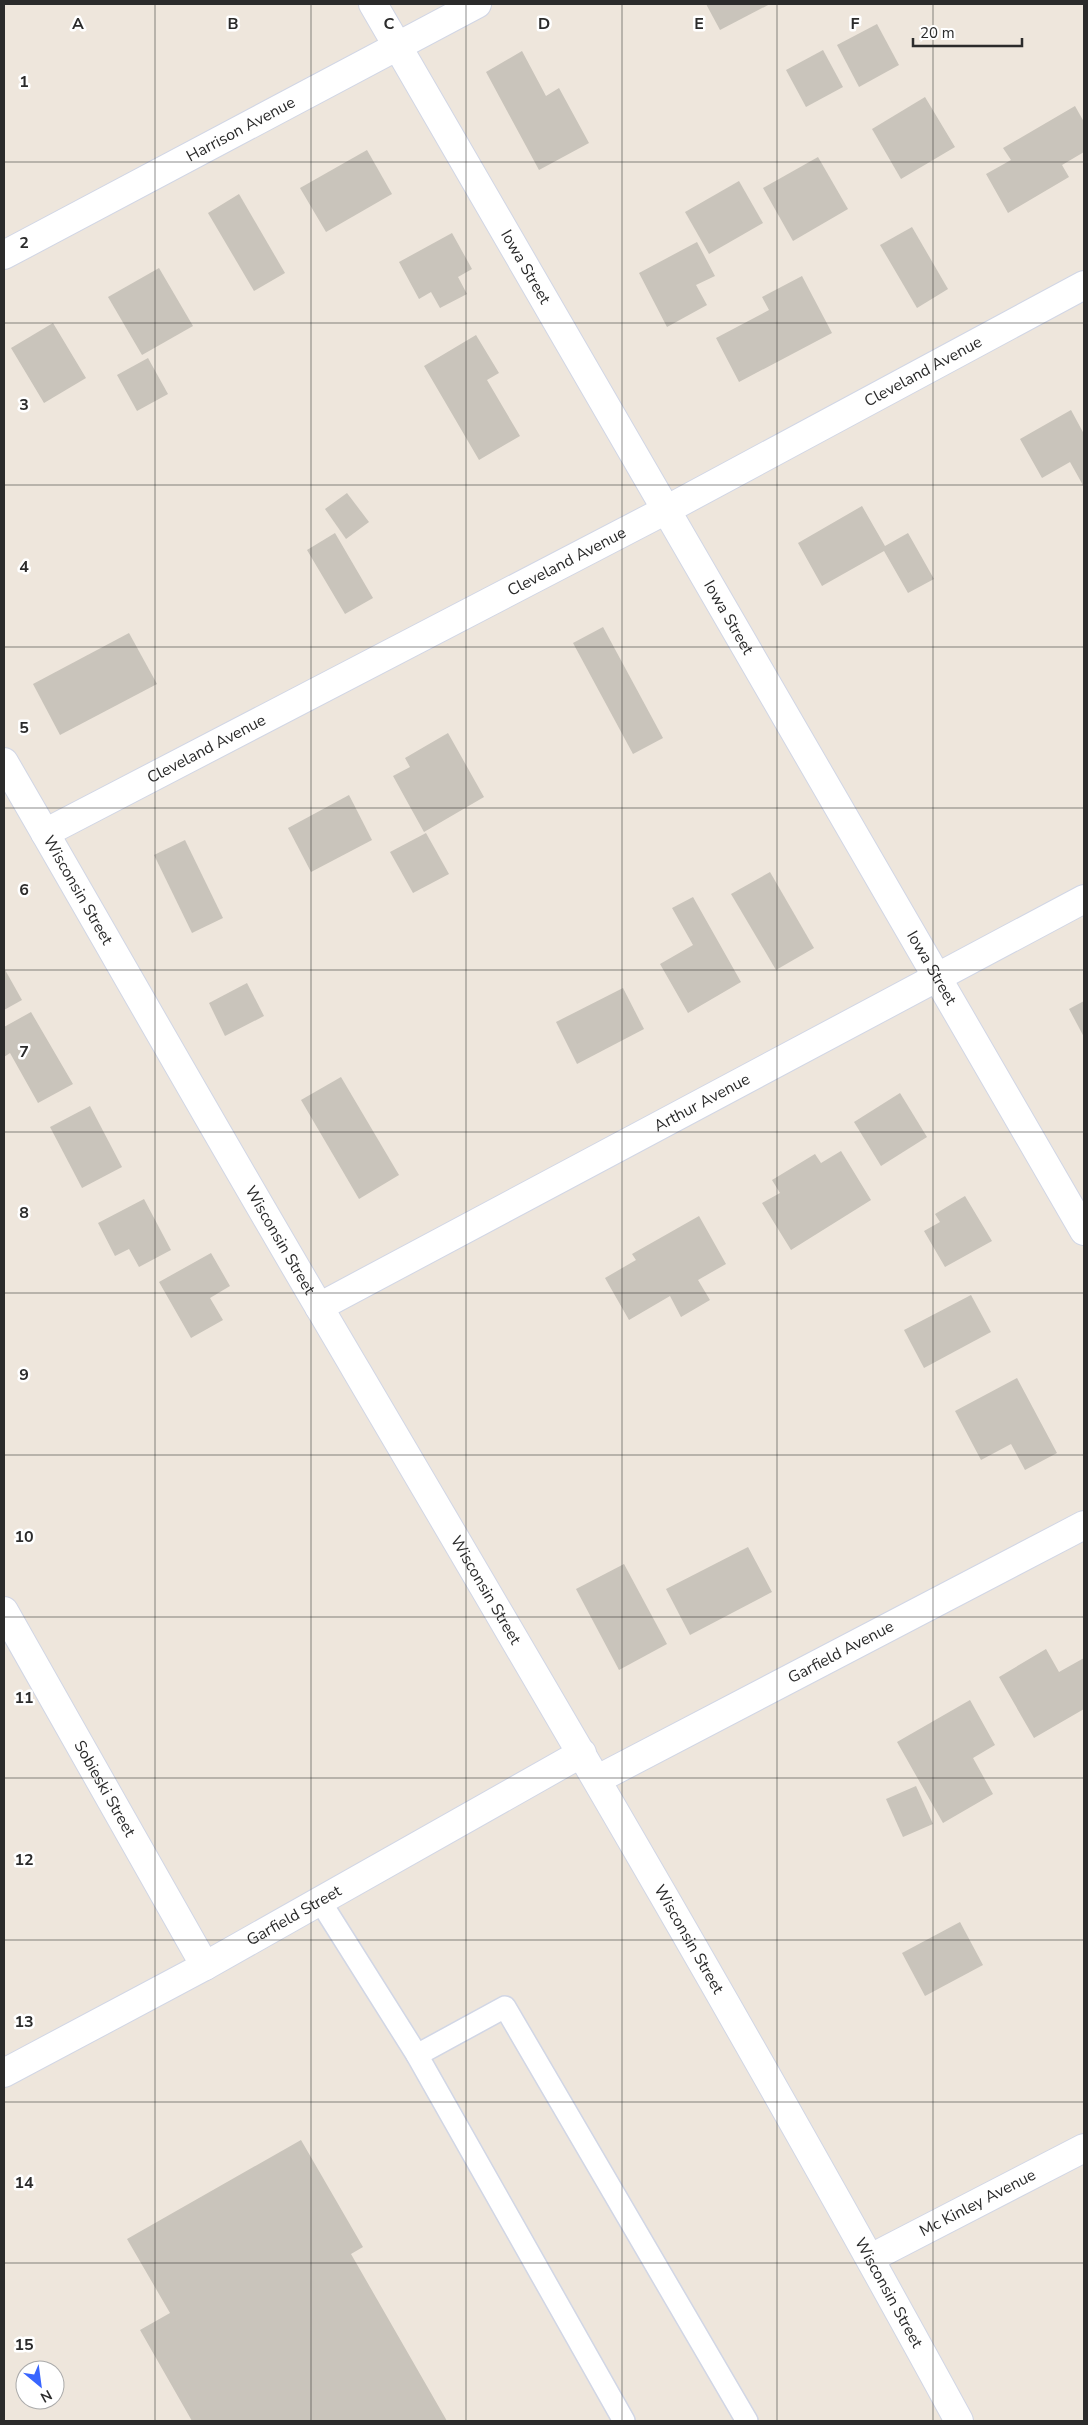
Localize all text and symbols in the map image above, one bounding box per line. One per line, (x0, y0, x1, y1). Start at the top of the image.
text: A (72, 13, 84, 35)
text: B (227, 13, 239, 35)
text: C (384, 13, 395, 35)
text: D (538, 13, 550, 35)
text: E (694, 13, 704, 35)
text: F (851, 13, 860, 35)
scale bar (913, 15, 1022, 47)
text: 20 m (920, 23, 955, 43)
text: 1 (19, 71, 29, 93)
street label: Harrison Avenue (183, 91, 299, 167)
street label: Iowa Street (495, 226, 556, 309)
text: 2 (19, 232, 29, 254)
street label: Cleveland Avenue (860, 331, 986, 412)
text: 3 (19, 394, 29, 416)
street label: Cleveland Avenue (504, 522, 630, 602)
text: 4 (19, 556, 29, 578)
street label: Iowa Street (698, 576, 759, 659)
street label: Cleveland Avenue (143, 709, 270, 789)
text: 5 (19, 717, 29, 739)
street label: Wisconsin Street (38, 832, 118, 949)
text: 6 (19, 879, 29, 901)
street label: Iowa Street (901, 927, 962, 1009)
text: 7 (19, 1041, 29, 1063)
street label: Arthur Avenue (650, 1068, 754, 1137)
street label: Wisconsin Street (239, 1182, 320, 1299)
text: 8 (19, 1202, 29, 1224)
text: 9 (19, 1364, 29, 1386)
text: 10 (14, 1526, 34, 1548)
street label: Wisconsin Street (445, 1532, 526, 1649)
street label: Garfield Avenue (784, 1615, 897, 1689)
text: 11 (14, 1687, 34, 1709)
street label: Sobieski Street (68, 1736, 141, 1841)
text: 12 (14, 1849, 34, 1871)
street label: Garfield Street (243, 1880, 346, 1951)
street label: Wisconsin Street (649, 1881, 729, 1998)
text: 13 (14, 2011, 34, 2033)
street label: Mc Kinley Avenue (916, 2164, 1040, 2242)
text: 14 (14, 2172, 34, 2194)
street label: Wisconsin Street (849, 2234, 928, 2352)
text: 15 (14, 2334, 34, 2356)
north arrow (15, 2360, 65, 2410)
text: N (37, 2385, 55, 2407)

